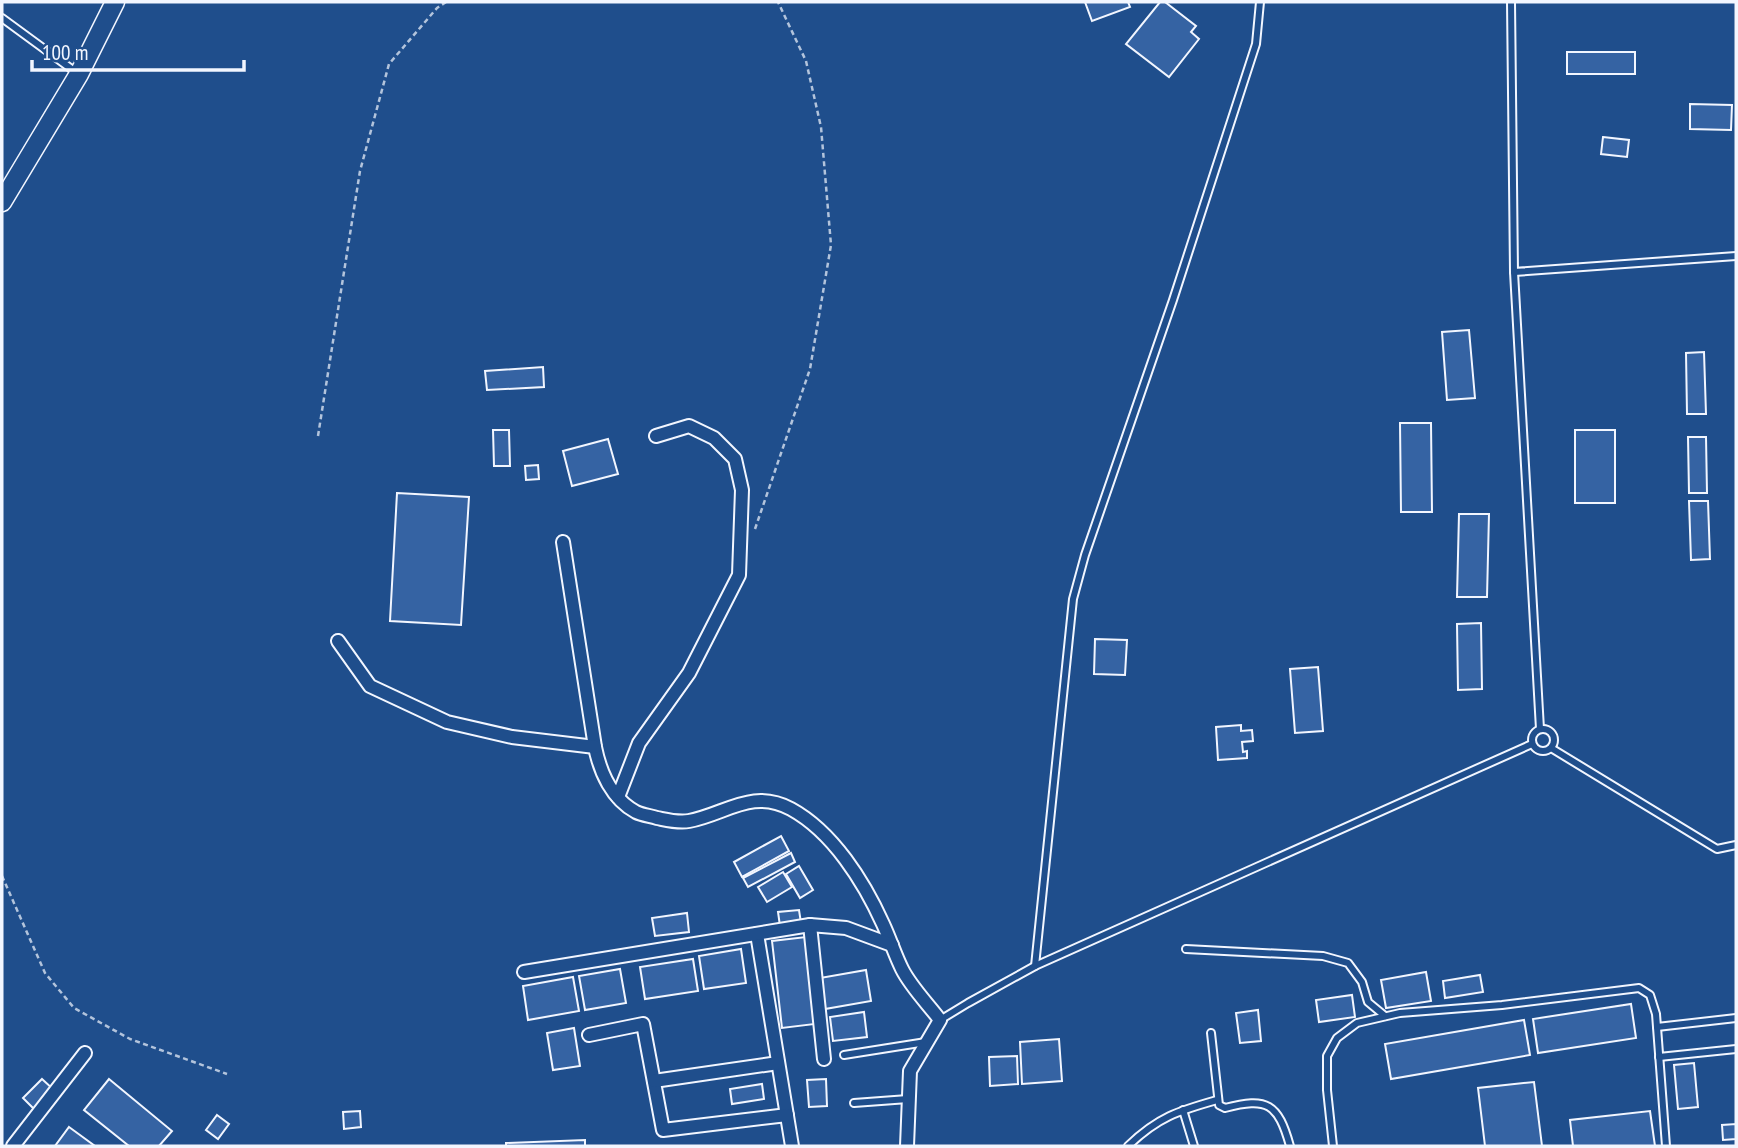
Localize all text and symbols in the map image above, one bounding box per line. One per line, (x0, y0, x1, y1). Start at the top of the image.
scale bar (32, 28, 243, 72)
text: 100 m (42, 39, 88, 66)

